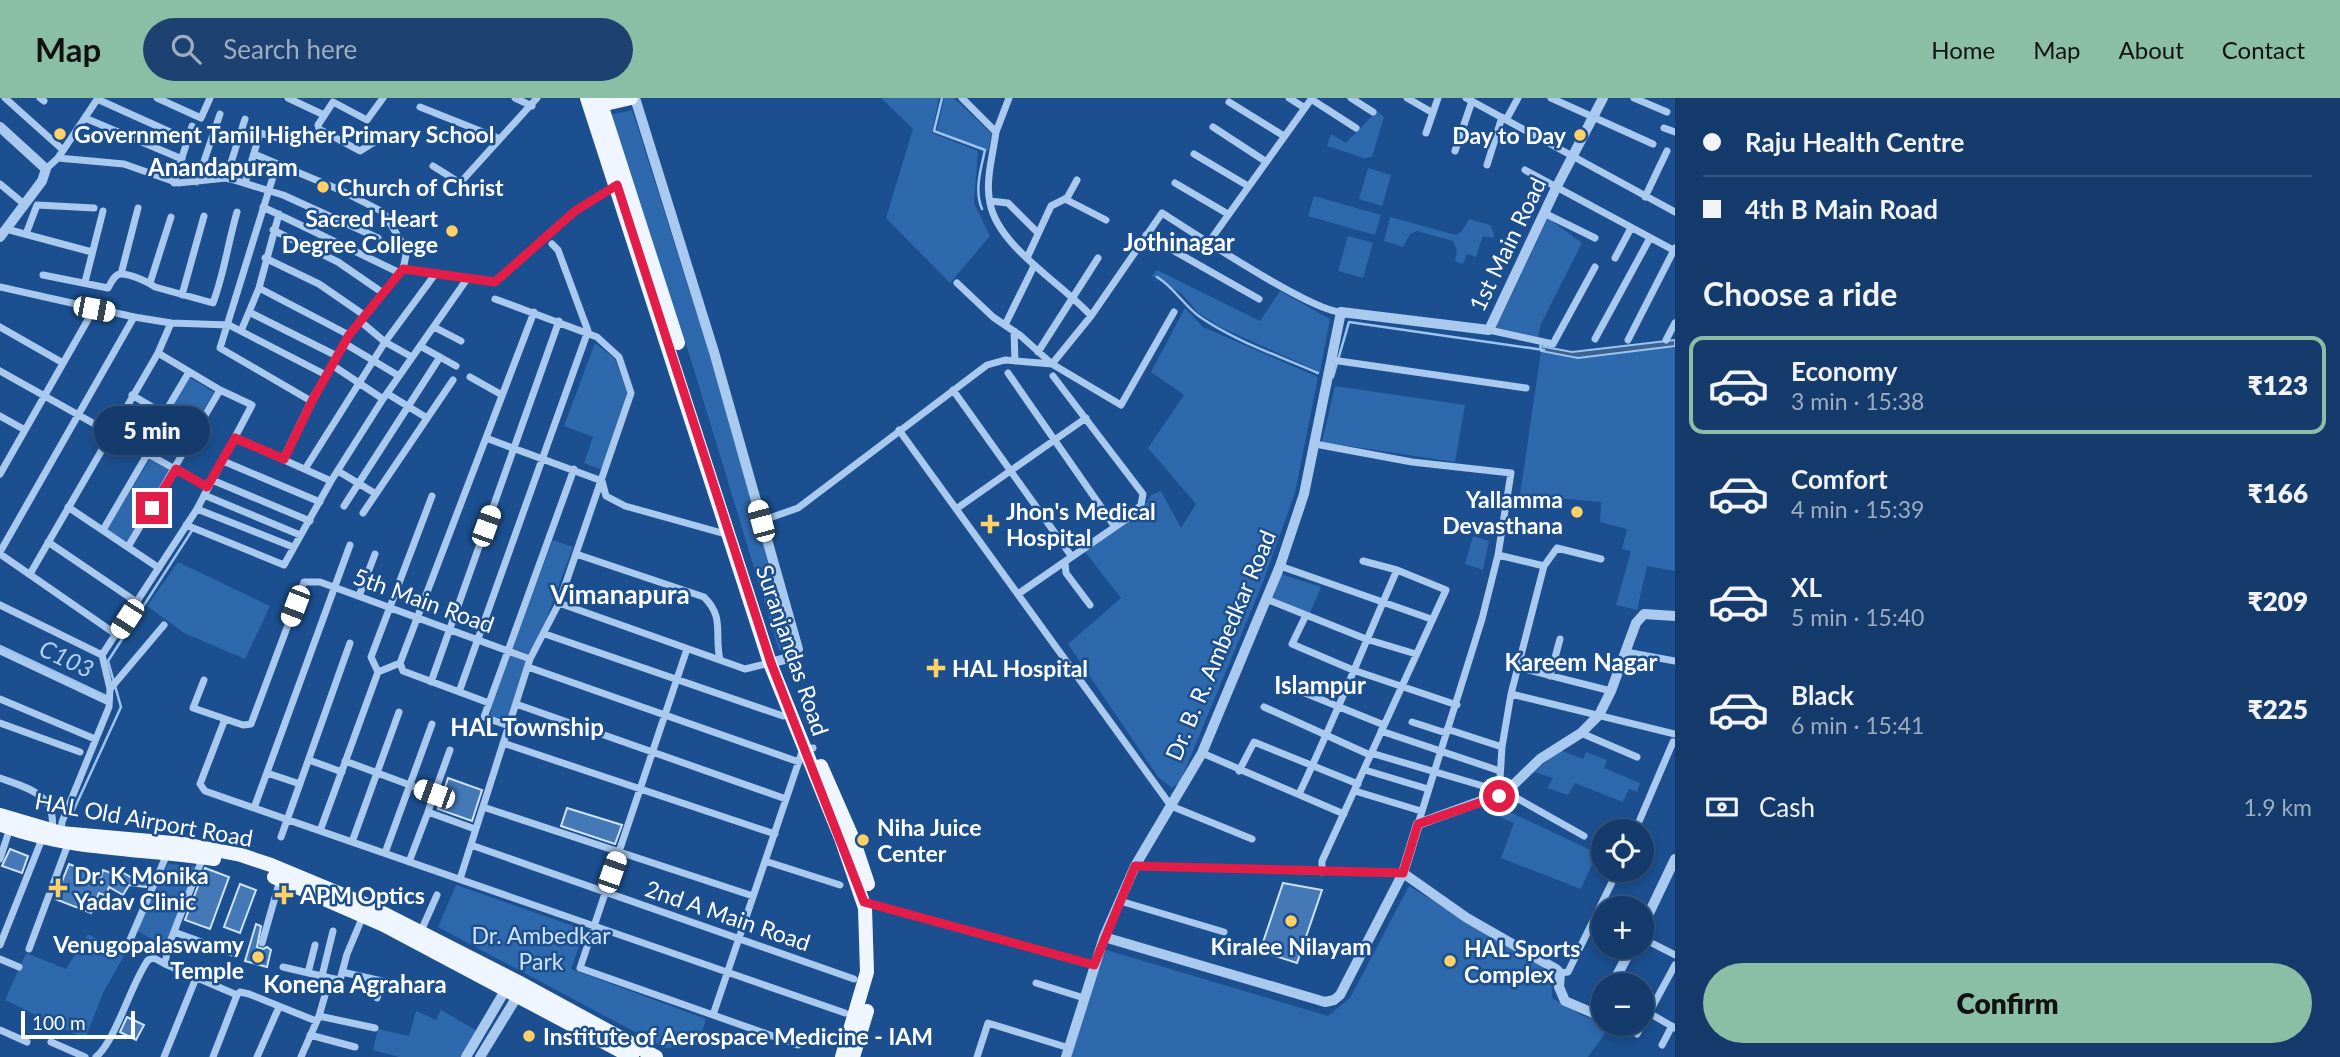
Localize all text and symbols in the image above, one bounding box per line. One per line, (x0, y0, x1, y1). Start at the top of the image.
search box (143, 18, 633, 81)
text: Map (35, 29, 101, 69)
icon: search (167, 30, 205, 68)
text: Search here (223, 33, 357, 65)
text: Home (1931, 35, 1995, 64)
text: Map (2033, 35, 2081, 64)
text: About (2119, 35, 2184, 64)
text: Contact (2222, 35, 2305, 64)
place label: Government Tamil Higher Primary School (74, 120, 495, 148)
place label: Day to Day (1452, 121, 1567, 149)
marker: Government Tamil Higher Primary School (52, 126, 68, 142)
text: Raju Health Centre (1745, 126, 1964, 158)
marker: Day to Day (1572, 127, 1588, 143)
district label: Anandapuram (147, 152, 298, 181)
place label: Church of Christ (337, 173, 504, 201)
street label: 1st Main Road (1463, 173, 1551, 315)
marker: Church of Christ (315, 179, 331, 195)
text: 4th B Main Road (1745, 193, 1938, 225)
place label: Sacred Heart Degree College (282, 204, 438, 258)
marker: Sacred Heart Degree College (444, 223, 460, 239)
district label: Jothinagar (1123, 227, 1235, 256)
text: Choose a ride (1703, 274, 1897, 313)
car (72, 295, 117, 323)
icon: car (1707, 354, 1770, 417)
text: Economy (1791, 355, 1897, 387)
text: ₹123 (2248, 369, 2308, 401)
text: 3 min · 15:38 (1791, 387, 1924, 415)
callout: 5 min (94, 406, 210, 456)
text: 5 min (123, 416, 181, 444)
icon: car (1707, 462, 1770, 525)
text: Comfort (1791, 463, 1888, 495)
text: ₹166 (2248, 477, 2308, 509)
place label: Yallamma Devasthana (1442, 485, 1563, 539)
route end (136, 492, 168, 524)
text: 4 min · 15:39 (1791, 495, 1924, 523)
place label: Jhon's Medical Hospital (1006, 497, 1156, 551)
car (746, 498, 777, 544)
car (469, 503, 504, 549)
marker: Yallamma Devasthana (1569, 504, 1585, 520)
marker: Jhon's Medical Hospital (980, 514, 1000, 534)
street label: Dr. B. R. Ambedkar Road (1159, 526, 1281, 764)
street label: Suranjandas Road (751, 561, 835, 739)
street label: 5th Main Road (350, 562, 498, 638)
icon: car (1707, 570, 1770, 633)
text: XL (1791, 571, 1822, 603)
district label: Vimanapura (549, 578, 690, 610)
car (278, 583, 313, 629)
text: ₹209 (2248, 585, 2308, 617)
car (107, 596, 148, 642)
text: 5 min · 15:40 (1791, 603, 1924, 631)
water label: C103 (35, 633, 99, 683)
district label: Kareem Nagar (1505, 647, 1658, 676)
place label: HAL Hospital (952, 654, 1088, 682)
marker: HAL Hospital (926, 658, 946, 678)
district label: Islampur (1274, 670, 1366, 699)
icon: car (1707, 678, 1770, 741)
text: Black (1791, 679, 1854, 711)
text: ₹225 (2248, 693, 2308, 725)
text: 6 min · 15:41 (1791, 711, 1924, 739)
district label: HAL Township (450, 712, 604, 741)
car (411, 777, 458, 811)
route start (1483, 780, 1515, 812)
street label: HAL Old Airport Road (33, 786, 255, 852)
icon: cash (1703, 788, 1741, 826)
text: Cash (1759, 791, 1815, 823)
text: 1.9 km (2243, 793, 2312, 821)
place label: Niha Juice Center (877, 813, 982, 867)
map controls (1591, 819, 1654, 1036)
button: locate (1591, 819, 1654, 882)
marker: Niha Juice Center (855, 832, 871, 848)
car (596, 849, 629, 895)
place label: Dr. K Monika Yadav Clinic (73, 861, 209, 915)
street label: 2nd A Main Road (642, 874, 814, 956)
marker: Dr. K Monika Yadav Clinic (48, 878, 68, 898)
place label: APM Optics (299, 881, 425, 909)
marker: APM Optics (274, 885, 294, 905)
button: + (1591, 896, 1654, 959)
marker: Kiralee Nilayam (1283, 913, 1299, 929)
park label: Dr. Ambedkar Park (471, 921, 611, 975)
place label: Venugopalaswamy Temple (52, 930, 245, 984)
place label: Kiralee Nilayam (1211, 932, 1371, 960)
place label: HAL Sports Complex (1464, 934, 1580, 988)
marker: Venugopalaswamy Temple (250, 949, 266, 965)
marker: HAL Sports Complex (1442, 953, 1458, 969)
button: Confirm (1703, 963, 2312, 1043)
district label: Konena Agrahara (263, 969, 447, 998)
button: − (1591, 973, 1654, 1036)
scale bar (21, 1008, 135, 1040)
text: 100 m (32, 1011, 86, 1034)
place label: Institute of Aerospace Medicine - IAM (543, 1022, 933, 1050)
marker: Institute of Aerospace Medicine - IAM (521, 1028, 537, 1044)

